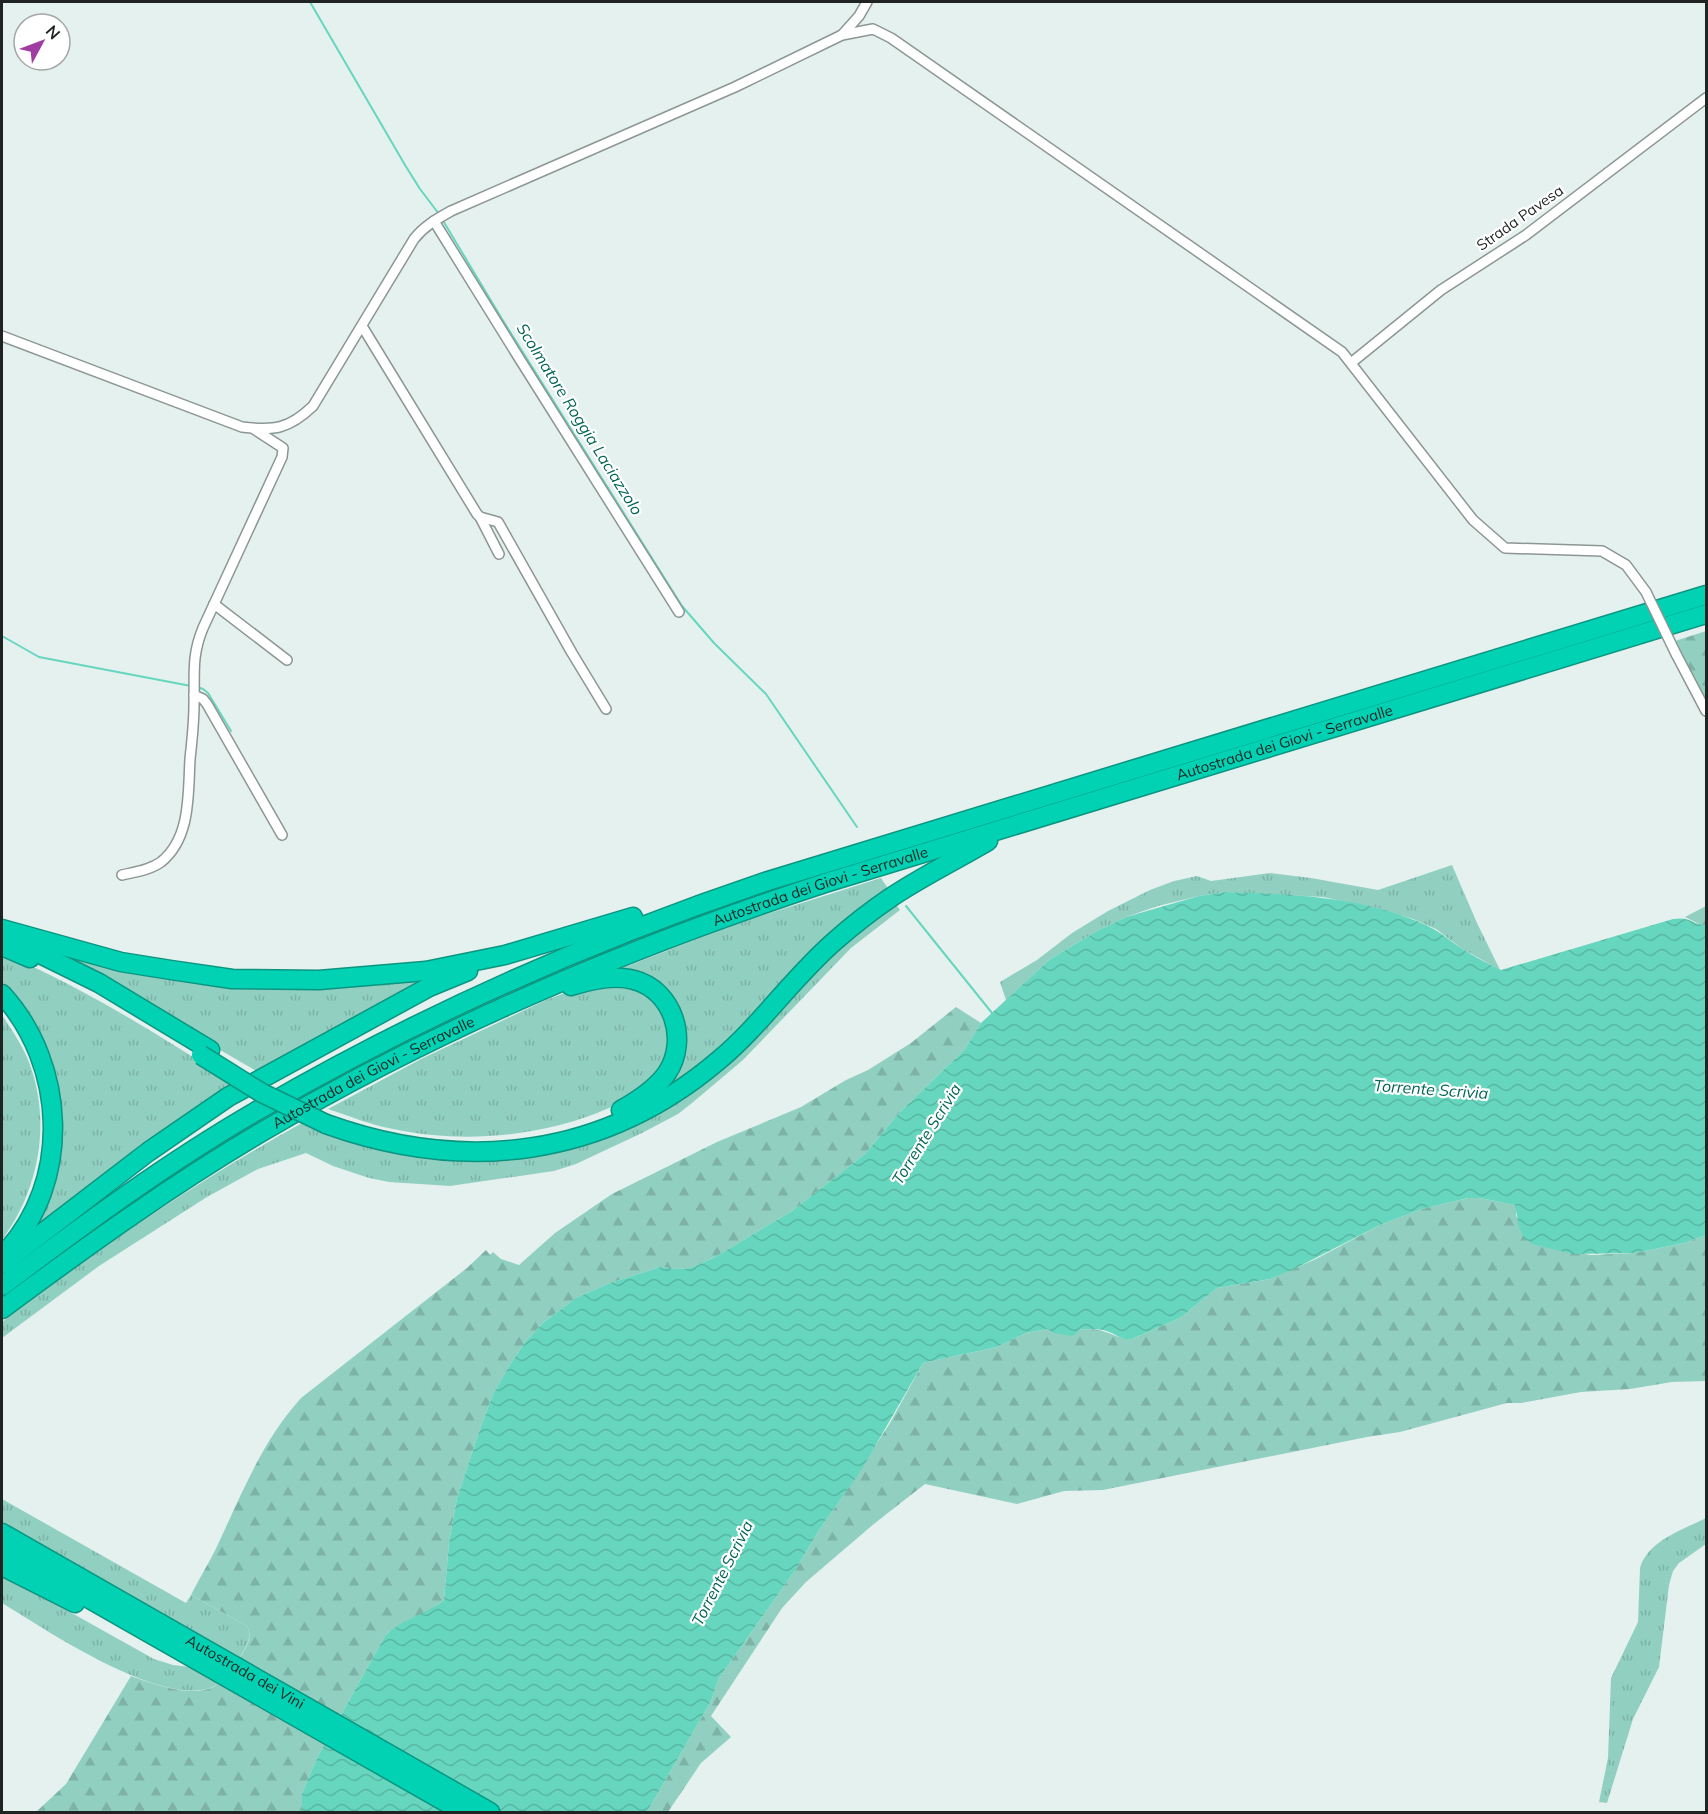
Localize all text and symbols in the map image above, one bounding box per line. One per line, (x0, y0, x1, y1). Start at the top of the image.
north arrow (12, 12, 72, 72)
text: N (42, 21, 65, 43)
street label: Strada Pavesa (1473, 181, 1567, 255)
water label: Scolmatore Roggia Laciazzolo (513, 319, 647, 519)
street label: Autostrada dei Giovi - Serravalle (1174, 700, 1395, 784)
street label: Autostrada dei Giovi - Serravalle (710, 842, 930, 930)
street label: Autostrada dei Giovi - Serravalle (269, 1012, 477, 1133)
water label: Torrente Scrivia (1373, 1075, 1489, 1103)
water label: Torrente Scrivia (887, 1080, 965, 1188)
water label: Torrente Scrivia (687, 1517, 757, 1629)
street label: Autostrada dei Vini (183, 1630, 308, 1713)

